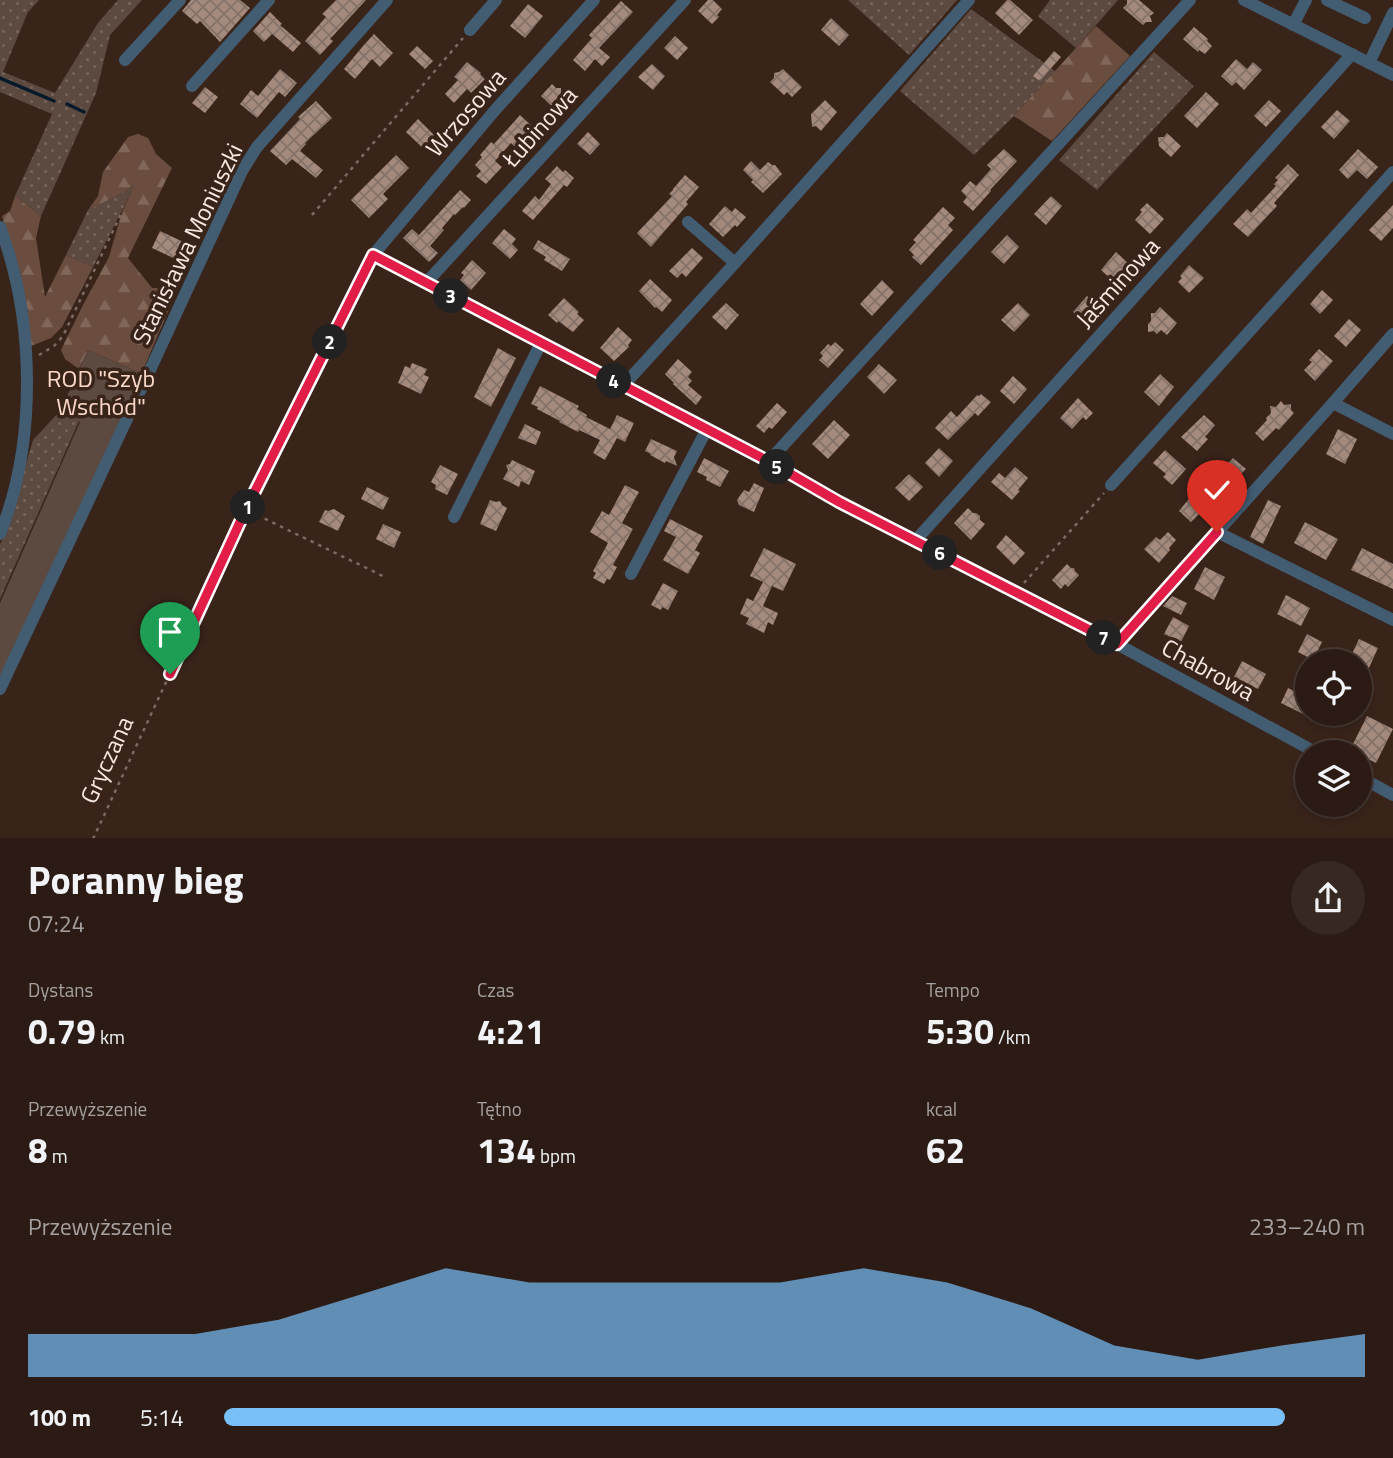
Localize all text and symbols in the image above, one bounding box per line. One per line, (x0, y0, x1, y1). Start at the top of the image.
street label: Wrzosowa (417, 60, 514, 164)
street label: Łubinowa (493, 78, 585, 175)
street label: Stanisława Moniuszki (123, 137, 251, 350)
street label: Jaśminowa (1067, 229, 1168, 336)
pin: 3 (434, 278, 468, 314)
text: 3 (445, 281, 456, 310)
pin: 2 (312, 324, 348, 360)
text: 2 (324, 327, 335, 356)
park label: ROD "Szyb Wschód" (47, 360, 155, 424)
pin: 4 (596, 364, 632, 398)
text: 4 (608, 366, 619, 395)
pin: 5 (760, 449, 794, 484)
text: 5 (771, 452, 782, 481)
pin (1187, 460, 1247, 532)
icon: check (1198, 471, 1236, 509)
pin: 1 (230, 490, 266, 524)
text: 1 (242, 492, 253, 521)
pin: 6 (922, 536, 958, 570)
text: 6 (934, 538, 945, 567)
pin (140, 602, 200, 674)
icon: arrive (151, 613, 189, 651)
pin: 7 (1086, 620, 1122, 656)
text: 7 (1098, 623, 1109, 652)
street label: Chabrowa (1155, 629, 1262, 709)
map controls (1295, 649, 1372, 817)
button: locate (1295, 649, 1372, 726)
street label: Gryczana (70, 710, 142, 809)
button: layers (1295, 740, 1372, 817)
text: Poranny bieg (28, 851, 244, 909)
button: share (1291, 861, 1365, 935)
text: 07:24 (28, 906, 85, 941)
text: Dystans (28, 975, 93, 1004)
text: Czas (477, 975, 514, 1004)
text: Tempo (926, 975, 980, 1004)
text: 0.79 (28, 1004, 96, 1058)
text: 4:21 (477, 1004, 545, 1058)
text: 5:30 (926, 1004, 994, 1058)
text: km (96, 1022, 125, 1051)
text: /km (994, 1022, 1031, 1051)
text: Przewyższenie (28, 1094, 147, 1123)
text: Tętno (477, 1094, 522, 1123)
text: kcal (926, 1094, 957, 1123)
text: 8 (28, 1123, 48, 1177)
text: 134 (477, 1123, 536, 1177)
text: 62 (926, 1123, 965, 1177)
text: m (48, 1141, 68, 1170)
text: bpm (536, 1141, 576, 1170)
text: Przewyższenie (28, 1209, 172, 1244)
text: 233–240 m (1249, 1209, 1365, 1244)
text: 100 m (28, 1400, 91, 1435)
text: 5:14 (140, 1400, 184, 1435)

